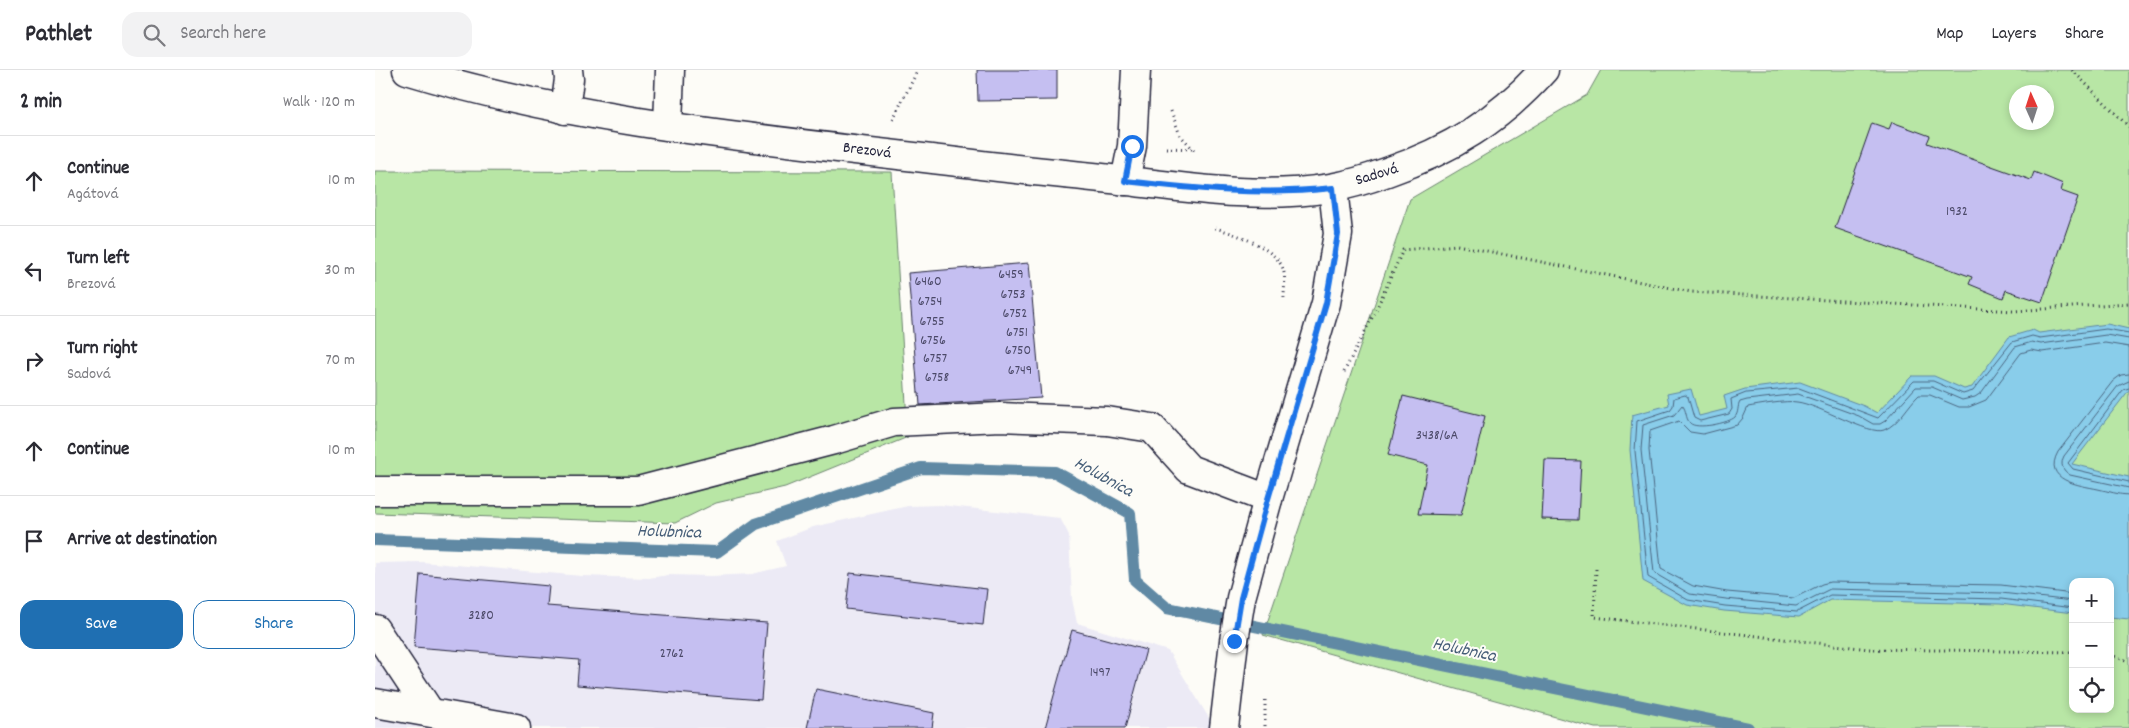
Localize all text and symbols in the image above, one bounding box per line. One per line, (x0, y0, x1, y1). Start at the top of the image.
search box (122, 12, 472, 57)
text: Pathlet (25, 18, 92, 52)
icon: search (140, 21, 168, 49)
text: Search here (180, 21, 266, 48)
text: Map (1936, 22, 1963, 47)
text: Layers (1991, 22, 2037, 47)
text: Share (2065, 22, 2104, 47)
north arrow (2009, 85, 2054, 130)
text: 2 min (20, 88, 62, 118)
text: Walk · 120 m (283, 91, 355, 114)
route start (1121, 135, 1144, 158)
street label: Brezová (842, 137, 892, 165)
text: Continue (67, 156, 129, 183)
street label: Sadová (1353, 158, 1401, 192)
icon: ahead (20, 167, 48, 195)
text: 10 m (328, 169, 355, 192)
text: Agátová (67, 183, 118, 206)
house number: 1932 (1946, 202, 1968, 222)
text: Turn left (67, 246, 130, 273)
icon: left (20, 257, 48, 285)
text: 30 m (325, 259, 355, 282)
house number: 6459 (998, 265, 1024, 285)
house number: 6460 (914, 272, 942, 292)
text: Brezová (67, 273, 115, 296)
house number: 6753 (1001, 285, 1025, 305)
house number: 6754 (918, 292, 942, 312)
house number: 6752 (1003, 304, 1027, 324)
house number: 6755 (919, 312, 945, 332)
house number: 6751 (1006, 323, 1028, 343)
house number: 6756 (920, 331, 946, 351)
text: Turn right (67, 336, 138, 363)
house number: 6750 (1005, 341, 1031, 361)
icon: right (20, 347, 48, 375)
text: 70 m (325, 349, 355, 372)
house number: 6757 (923, 349, 947, 369)
house number: 6749 (1008, 361, 1032, 381)
text: Sadová (67, 363, 111, 386)
house number: 6758 (925, 368, 950, 388)
house number: 3438/6A (1416, 426, 1459, 446)
icon: ahead (20, 437, 48, 465)
text: Continue (67, 437, 129, 464)
text: 10 m (328, 439, 355, 462)
water label: Holubnica (1069, 451, 1139, 505)
water label: Holubnica (636, 519, 703, 547)
icon: arrive (20, 527, 48, 555)
text: Arrive at destination (67, 527, 217, 554)
map controls (2069, 578, 2114, 713)
button: + (2069, 578, 2114, 623)
button: Save (20, 600, 183, 649)
button: Share (193, 600, 355, 649)
house number: 3280 (468, 606, 494, 626)
button: − (2069, 623, 2114, 668)
route end (1223, 630, 1246, 653)
water label: Holubnica (1430, 632, 1500, 670)
house number: 2762 (660, 644, 684, 664)
house number: 1497 (1090, 663, 1110, 683)
button: locate (2069, 668, 2114, 713)

